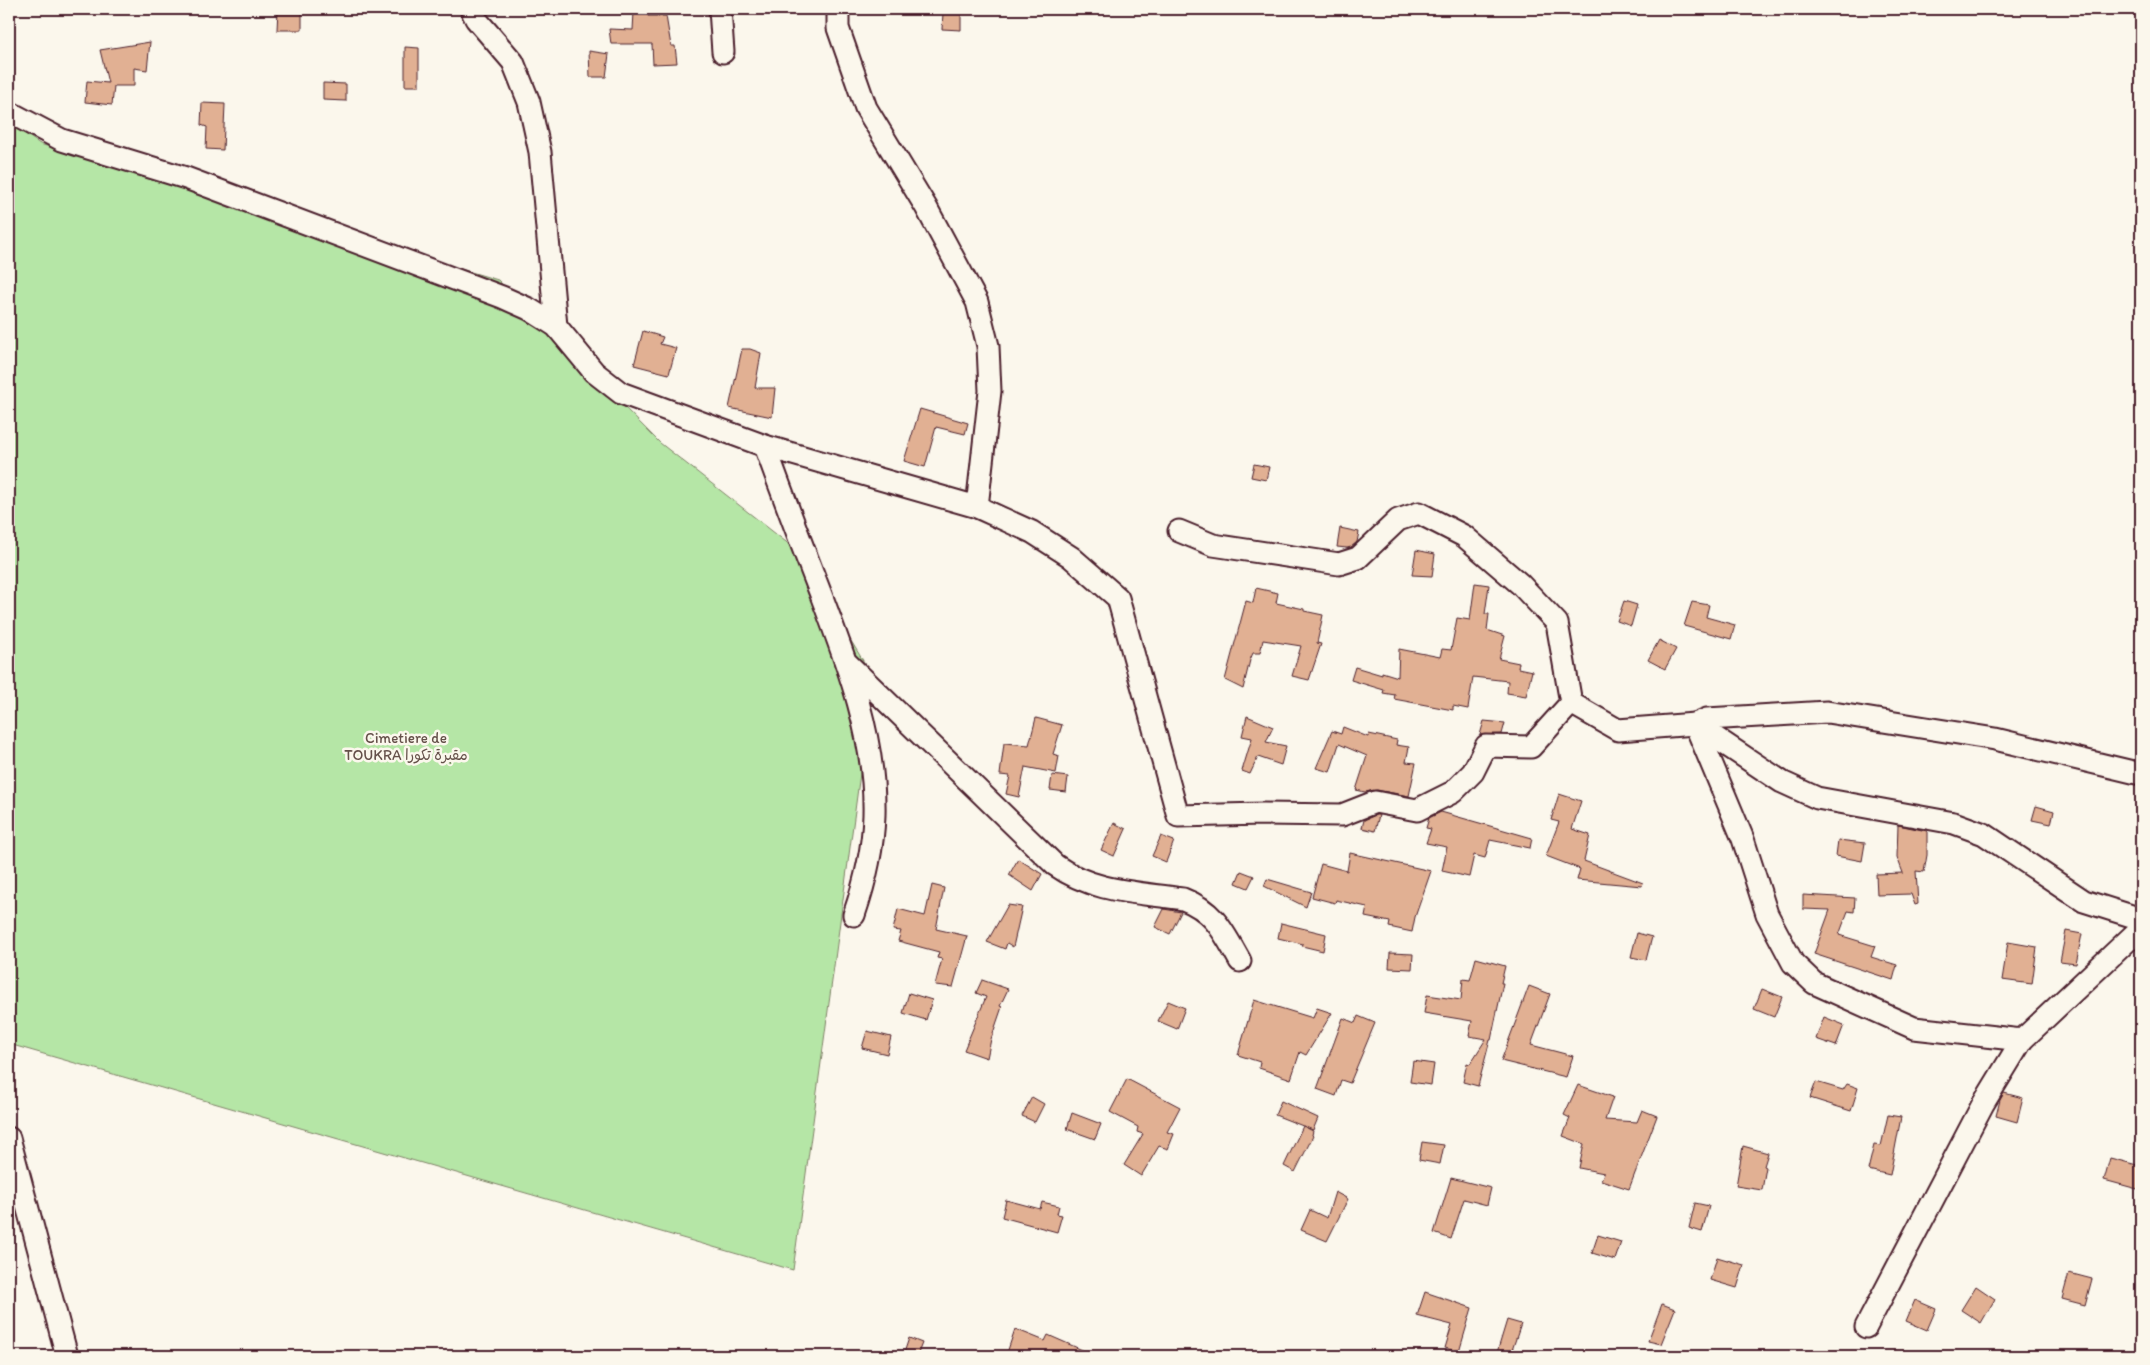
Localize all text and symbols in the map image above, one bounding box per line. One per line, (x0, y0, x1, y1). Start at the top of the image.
park label: Cimetiere de TOUKRA مقبرة تكورا (344, 729, 468, 764)

